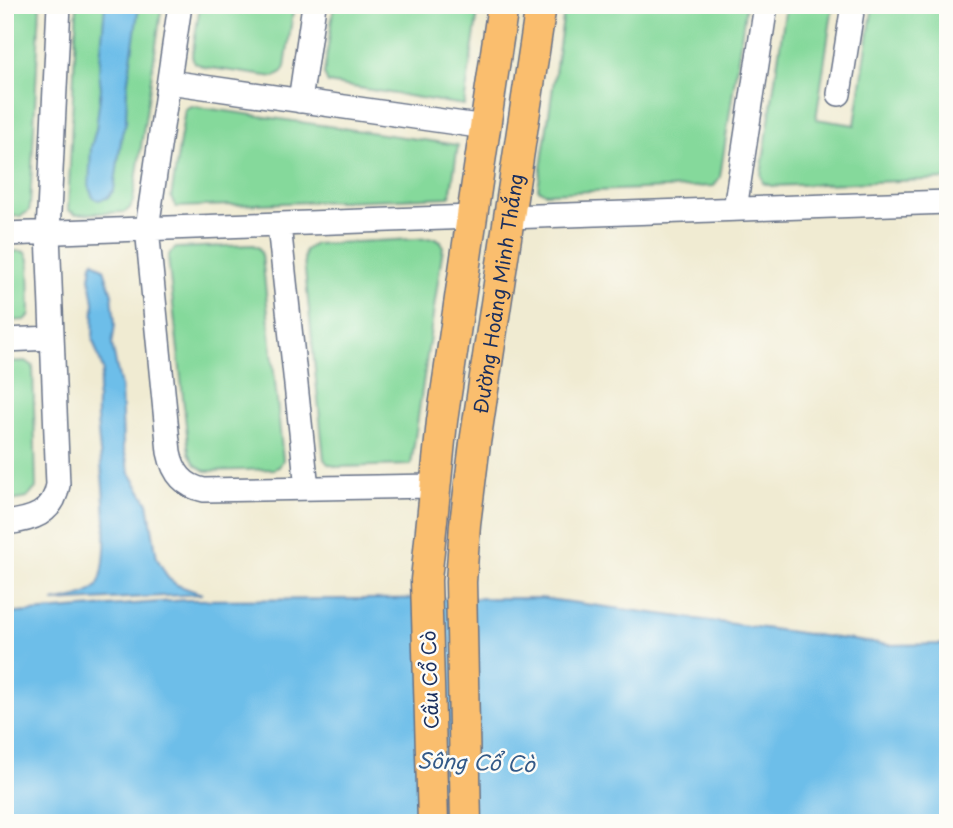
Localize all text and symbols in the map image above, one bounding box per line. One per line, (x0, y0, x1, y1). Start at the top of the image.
street label: Đường Hoàng Minh Thắng (466, 172, 529, 415)
street label: Cầu Cổ Cò (413, 630, 445, 730)
water label: Sông Cổ Cò (417, 743, 537, 779)

